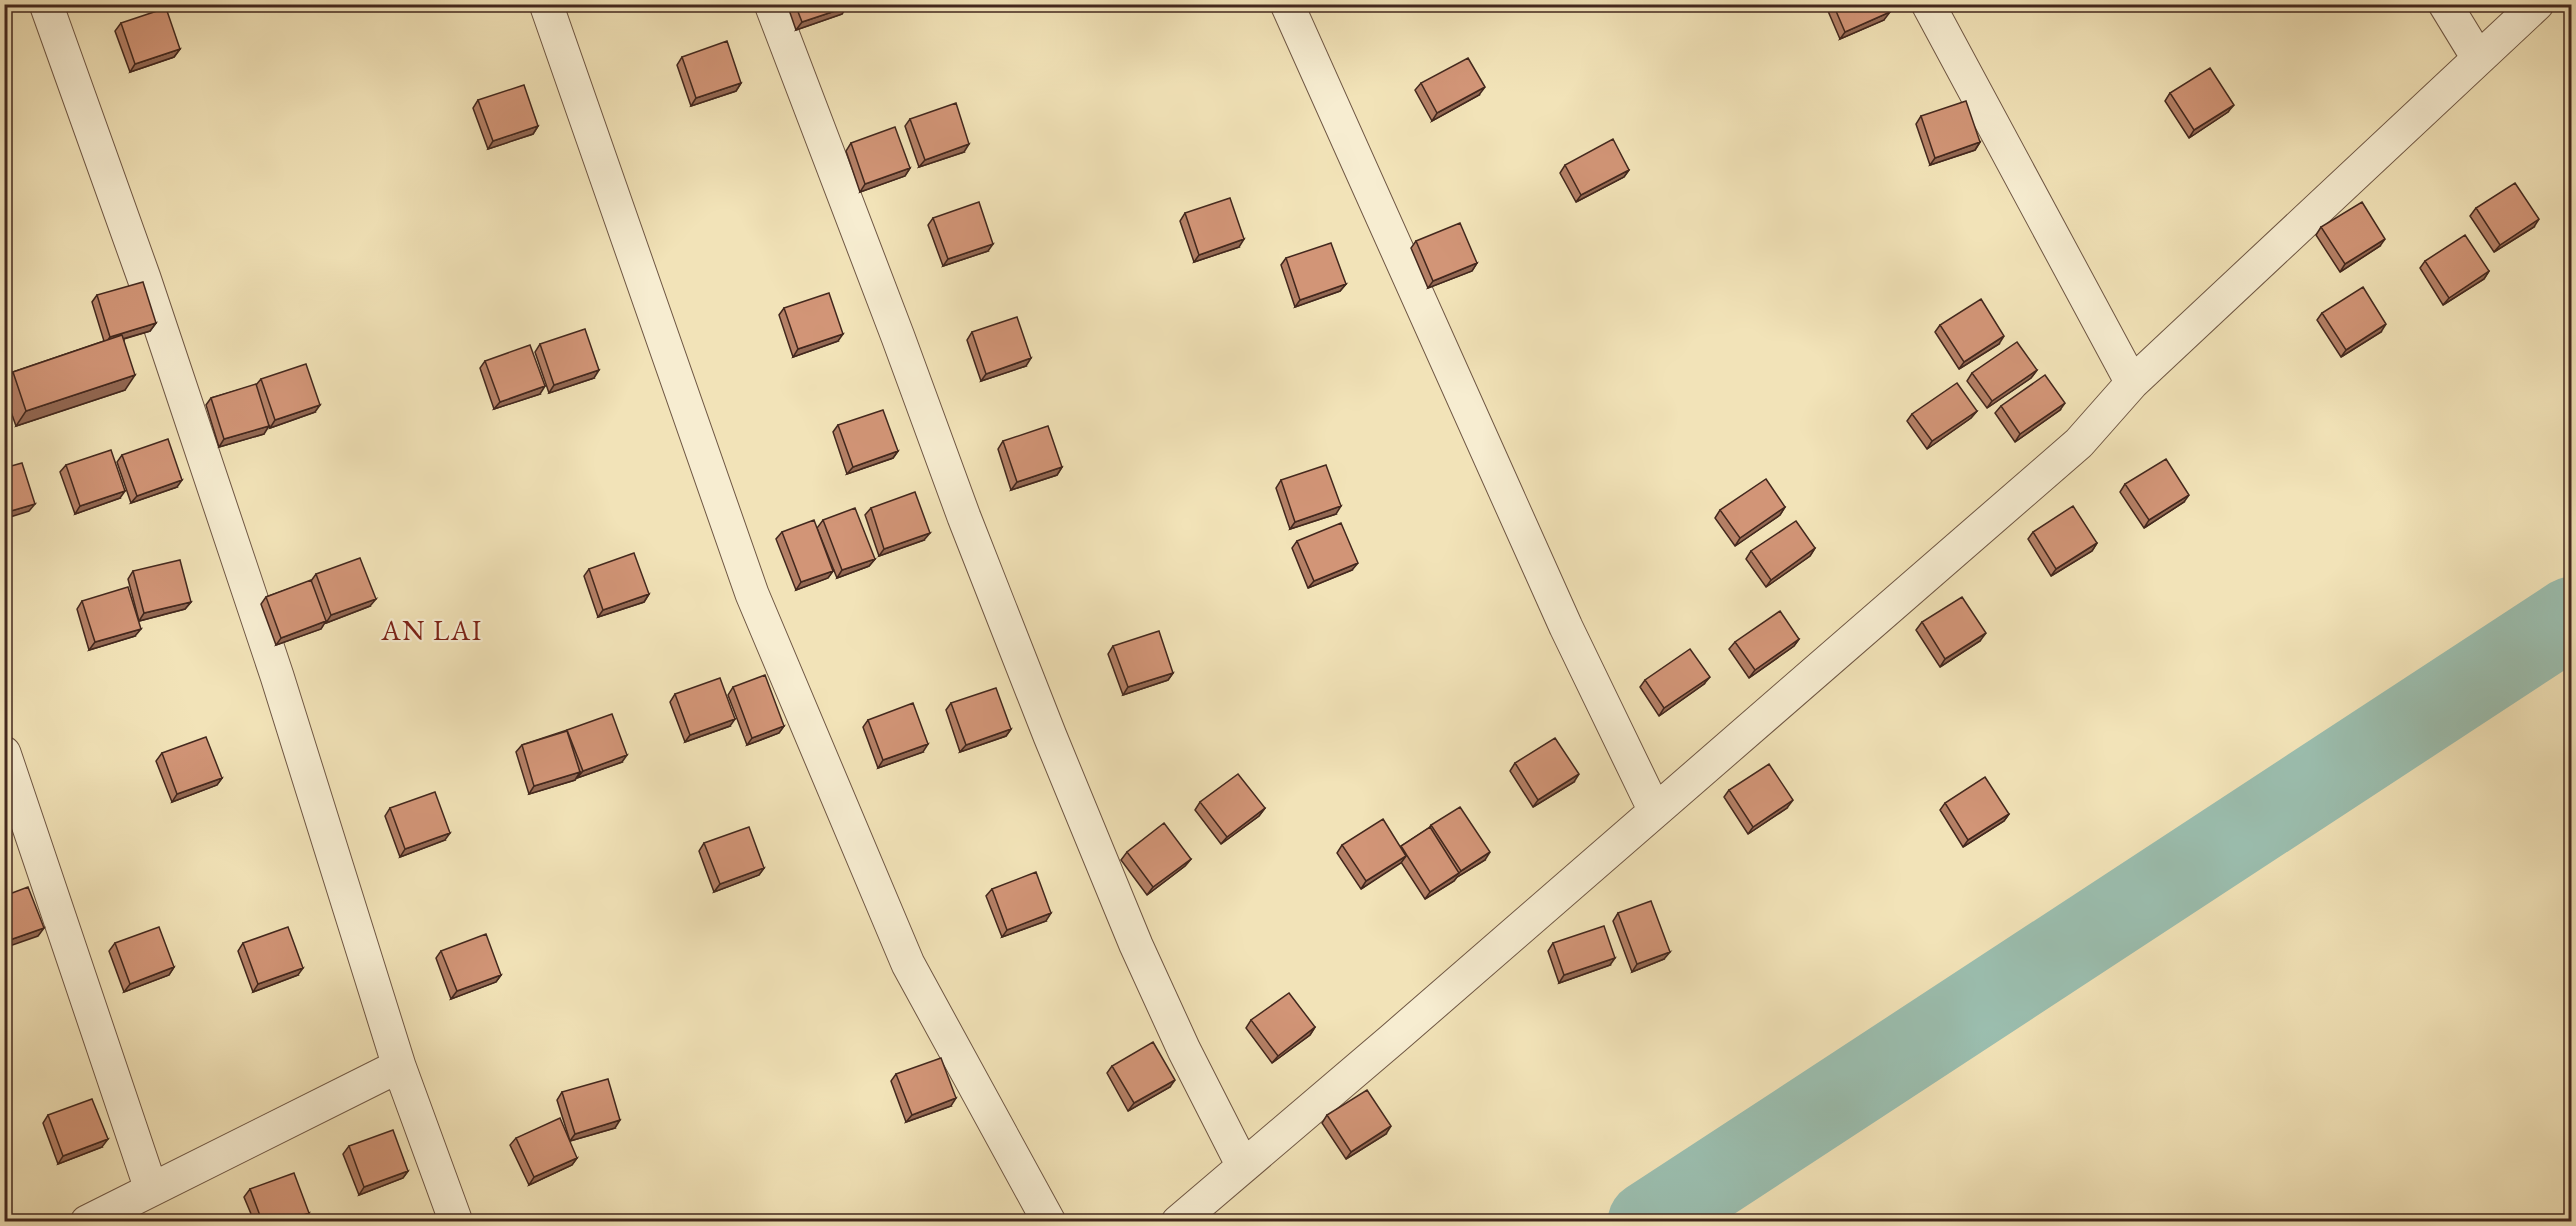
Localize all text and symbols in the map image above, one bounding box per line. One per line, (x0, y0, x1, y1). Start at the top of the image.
district label: AN LAI (380, 612, 483, 648)

